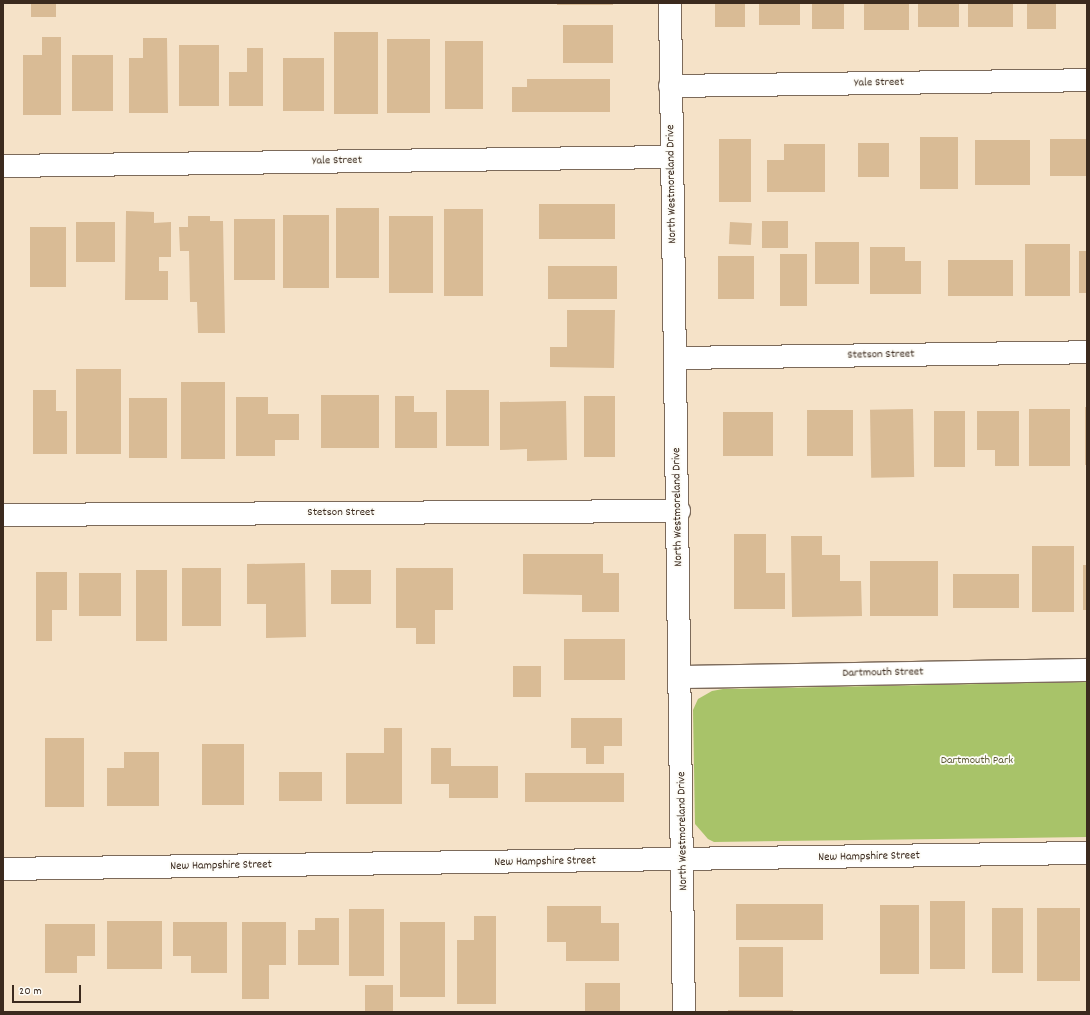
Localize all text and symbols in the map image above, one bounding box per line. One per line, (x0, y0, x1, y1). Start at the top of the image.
street label: Yale Street (854, 75, 904, 91)
street label: North Westmoreland Drive (664, 124, 680, 244)
street label: Yale Street (312, 153, 362, 169)
street label: Stetson Street (847, 347, 915, 363)
street label: North Westmoreland Drive (670, 447, 686, 567)
street label: Stetson Street (307, 506, 375, 520)
street label: Dartmouth Street (842, 665, 924, 681)
park label: Dartmouth Park (941, 754, 1013, 768)
street label: North Westmoreland Drive (675, 771, 691, 891)
street label: New Hampshire Street (818, 849, 920, 865)
street label: New Hampshire Street (494, 854, 596, 870)
street label: New Hampshire Street (170, 858, 272, 874)
scale bar (14, 977, 83, 1003)
text: 20 m (19, 983, 42, 1000)

